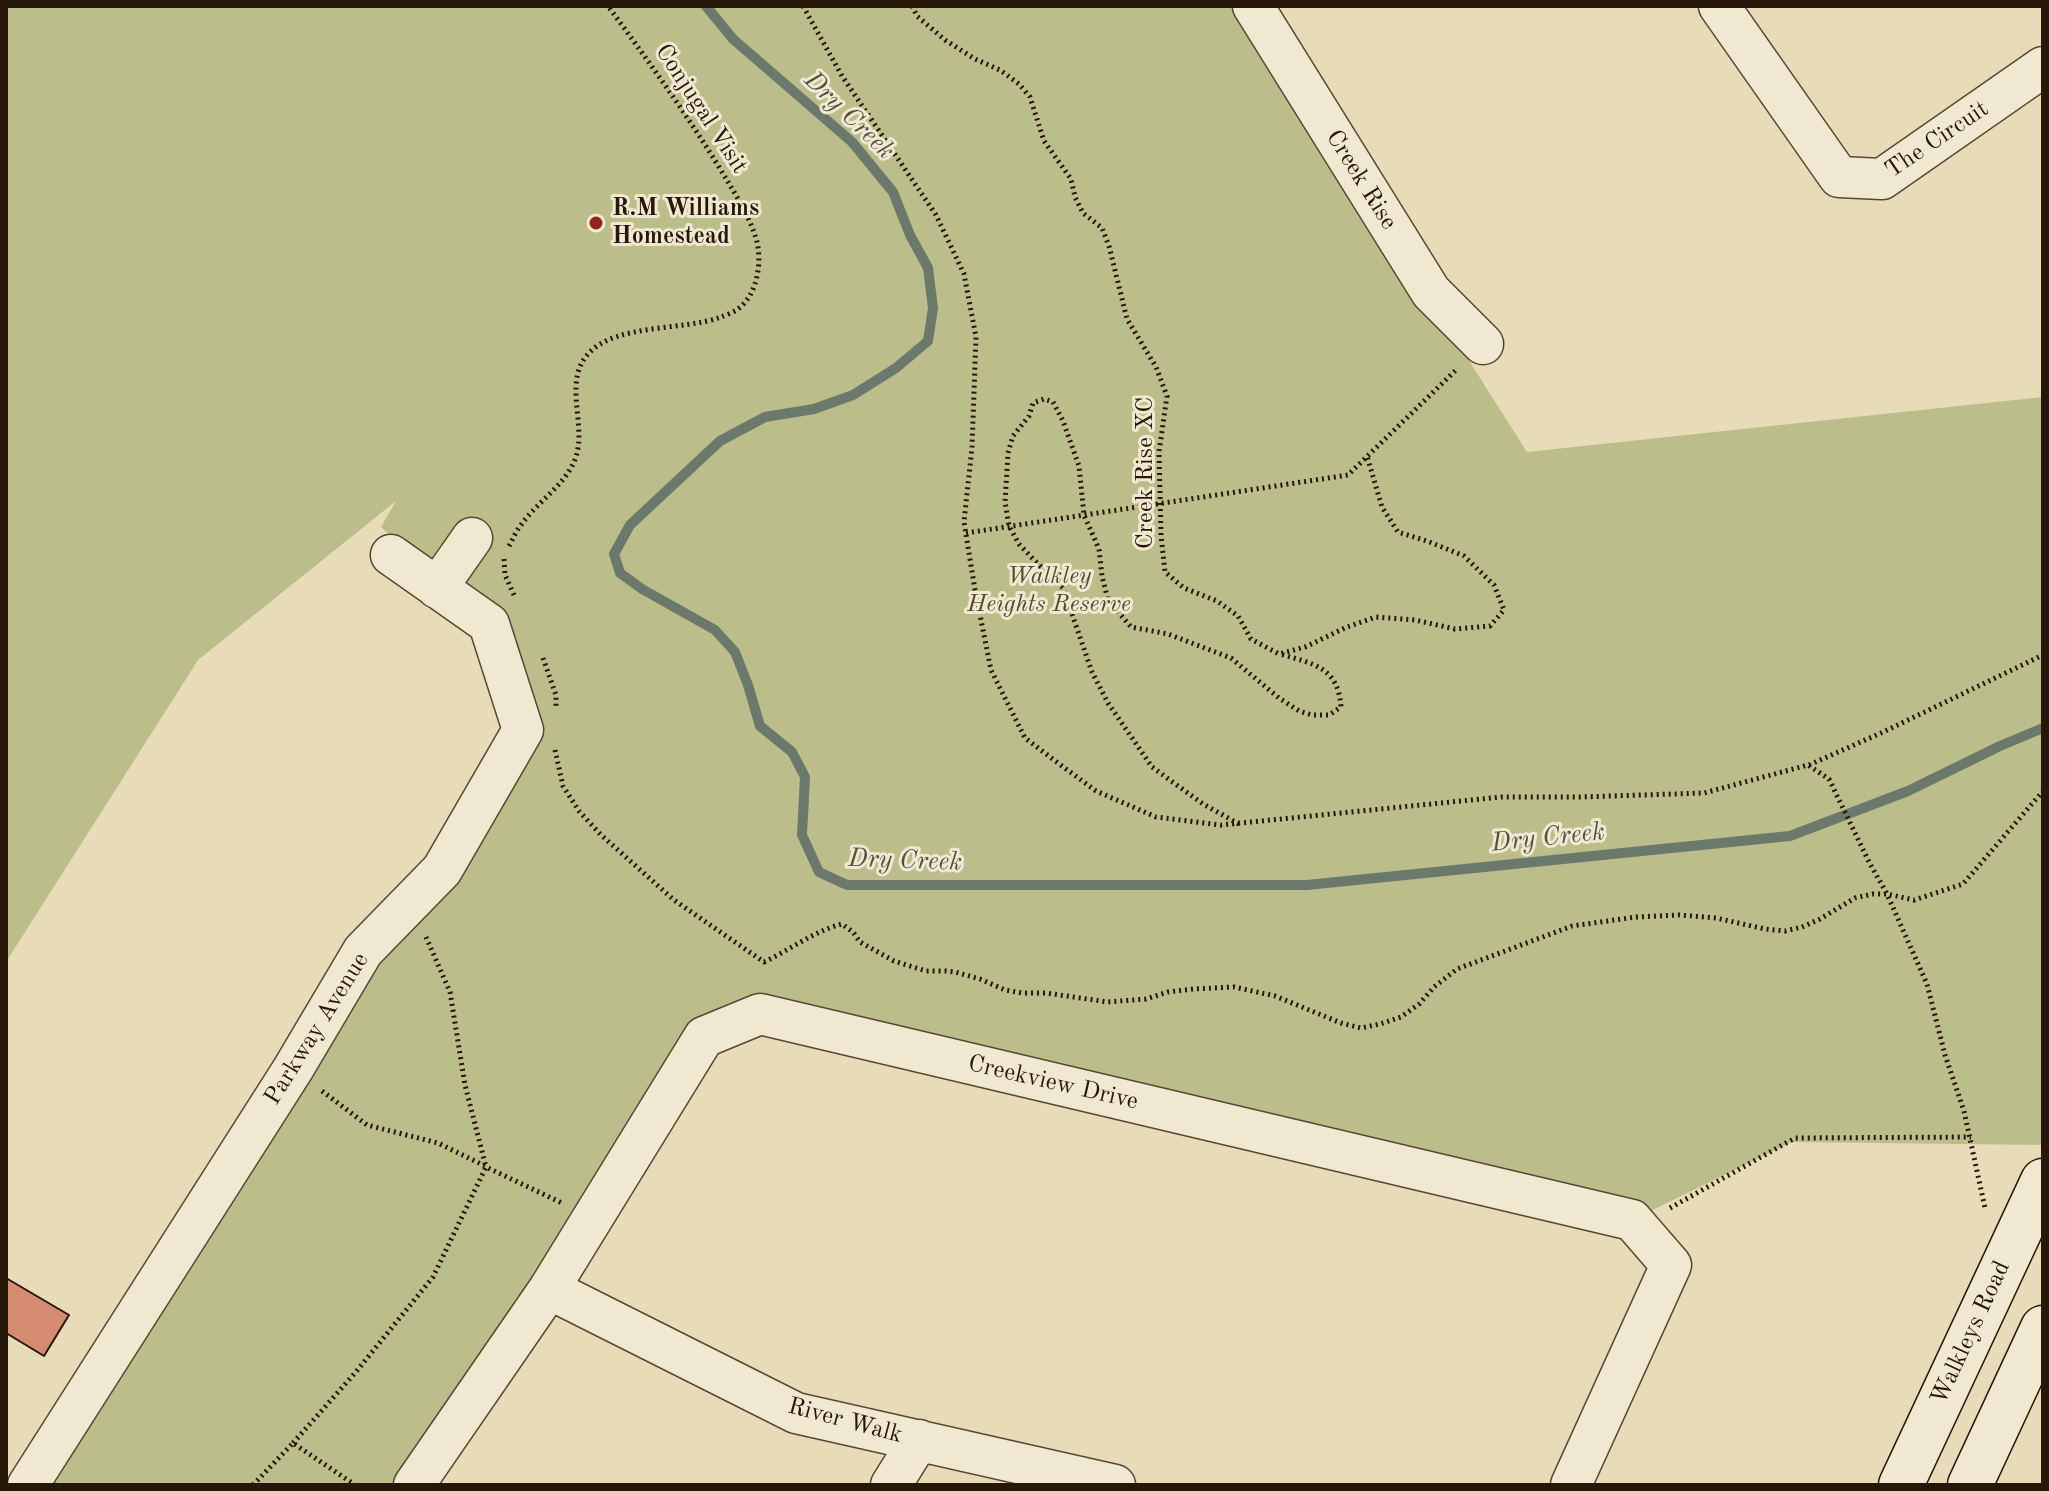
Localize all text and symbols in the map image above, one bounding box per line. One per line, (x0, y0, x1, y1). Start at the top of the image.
street label: Conjugal Visit (648, 39, 754, 179)
water label: Dry Creek (797, 65, 901, 167)
street label: The Circuit (1880, 95, 1994, 185)
street label: Creek Rise (1319, 125, 1403, 235)
place label: R.M Williams Homestead (612, 195, 759, 251)
marker: R.M Williams Homestead (587, 214, 605, 232)
street label: Creek Rise XC (1132, 397, 1160, 549)
park label: Walkley Heights Reserve (967, 563, 1131, 619)
water label: Dry Creek (1490, 817, 1606, 859)
water label: Dry Creek (848, 843, 962, 879)
street label: Parkway Avenue (259, 947, 375, 1111)
street label: Creekview Drive (965, 1049, 1141, 1117)
street label: Walkleys Road (1925, 1257, 2017, 1409)
street label: River Walk (785, 1392, 905, 1450)

